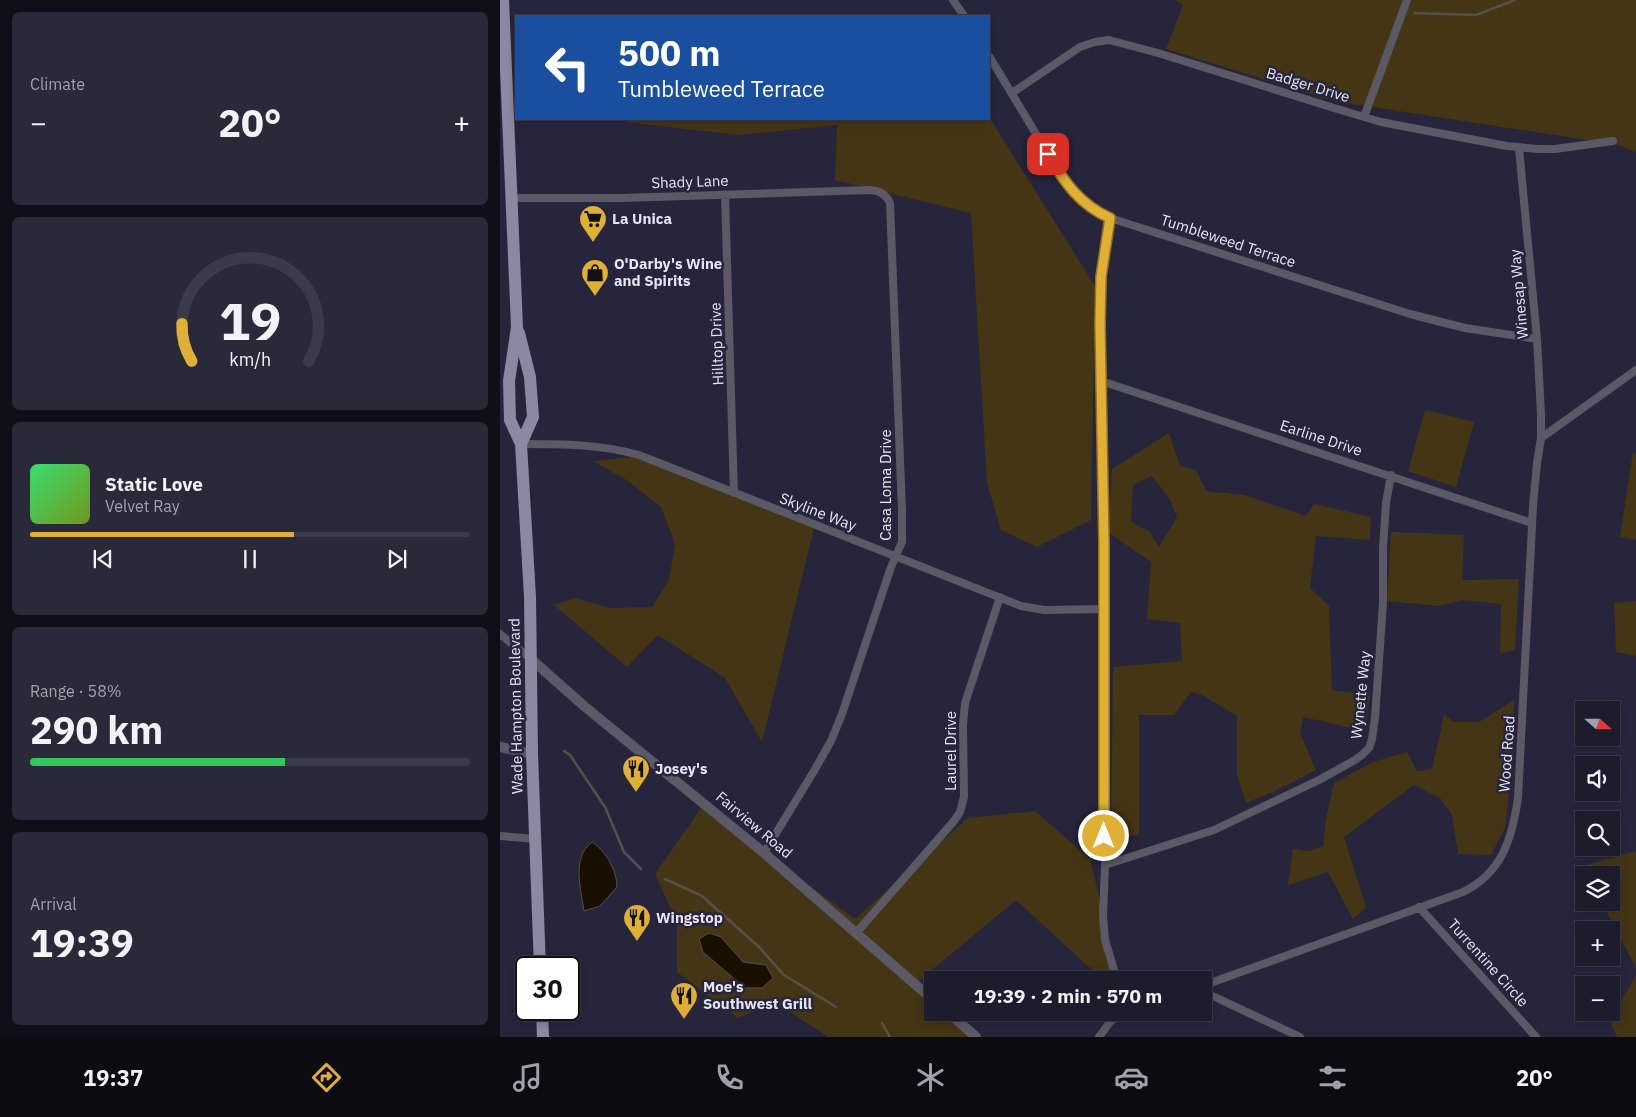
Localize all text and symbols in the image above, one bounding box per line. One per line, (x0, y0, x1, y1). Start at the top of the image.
text: 500 m (618, 30, 721, 76)
icon: left (535, 35, 600, 100)
street label: Badger Drive (1264, 63, 1352, 106)
text: Climate (30, 74, 85, 94)
text: Tumbleweed Terrace (618, 74, 825, 103)
text: 20° (218, 98, 282, 147)
text: − (30, 104, 47, 141)
text: + (453, 104, 470, 141)
pin (1027, 133, 1069, 175)
icon: arrive (1034, 140, 1062, 168)
street label: Shady Lane (651, 171, 729, 192)
supermarket icon: La Unica (578, 204, 608, 243)
place label: La Unica (612, 209, 672, 228)
street label: Tumbleweed Terrace (1158, 210, 1298, 271)
street label: Winesap Way (1505, 248, 1532, 340)
place label: O'Darby's Wine and Spirits (614, 254, 722, 290)
shop icon: O'Darby's Wine and Spirits (580, 258, 610, 297)
text: 19 (219, 287, 281, 354)
street label: Hilltop Drive (706, 302, 727, 386)
text: km/h (229, 348, 271, 371)
street label: Earline Drive (1278, 415, 1365, 460)
street label: Casa Loma Drive (876, 429, 895, 541)
text: Static Love (105, 472, 203, 496)
street label: Skyline Way (777, 488, 860, 535)
text: Velvet Ray (105, 496, 180, 516)
icon: previous (89, 545, 117, 573)
icon: pause (236, 545, 264, 573)
icon: next (383, 545, 411, 573)
street label: Wade Hampton Boulevard (504, 618, 527, 794)
street label: Wynette Way (1346, 650, 1375, 740)
text: Range · 58% (30, 681, 122, 701)
north arrow (1575, 701, 1620, 746)
map controls (1575, 701, 1620, 1021)
text: 290 km (30, 705, 163, 754)
street label: Laurel Drive (941, 711, 960, 791)
street label: Wood Road (1494, 715, 1519, 793)
restaurant icon: Josey's (621, 754, 651, 793)
button: sound (1575, 756, 1620, 801)
place label: Josey's (655, 759, 708, 778)
street label: Fairview Road (712, 787, 796, 862)
position arrow (1077, 809, 1129, 861)
button: search (1575, 811, 1620, 856)
button: layers (1575, 866, 1620, 911)
text: Arrival (30, 894, 77, 914)
restaurant icon: Wingstop (622, 903, 652, 942)
place label: Wingstop (656, 908, 723, 927)
street label: Turrentine Circle (1444, 915, 1533, 1011)
text: 19:39 (30, 918, 134, 967)
button: + (1575, 921, 1620, 966)
speed limit sign: 30 (515, 956, 580, 1021)
button: − (1575, 976, 1620, 1021)
place label: Moe's Southwest Grill (703, 977, 813, 1013)
restaurant icon: Moe's Southwest Grill (669, 981, 699, 1020)
text: 19:39 · 2 min · 570 m (974, 984, 1162, 1008)
icon: directions (309, 1060, 344, 1095)
icon: music (510, 1060, 545, 1095)
icon: phone (712, 1060, 747, 1095)
icon: climate (913, 1060, 948, 1095)
icon: car (1114, 1060, 1149, 1095)
icon: filters (1315, 1060, 1350, 1095)
text: 19:37 (83, 1063, 143, 1092)
text: 20° (1516, 1063, 1553, 1092)

